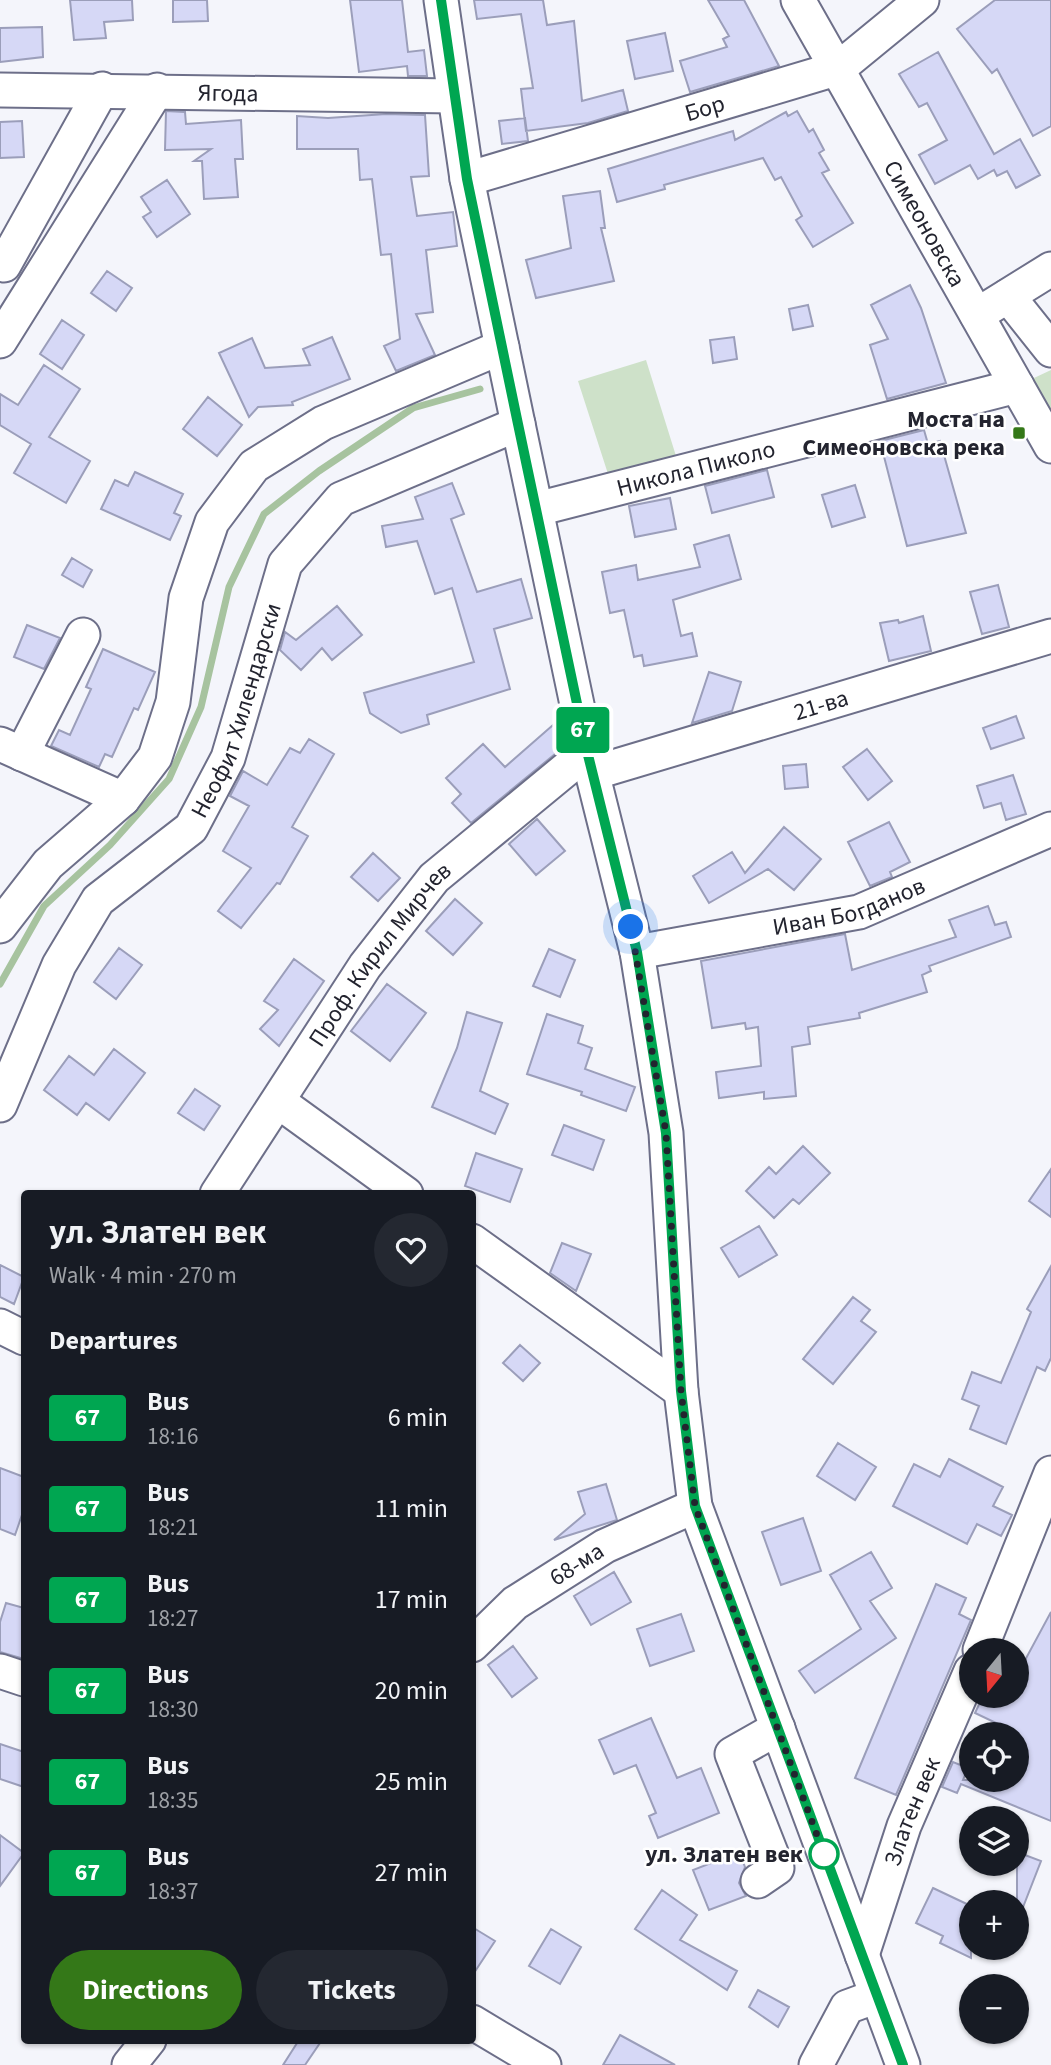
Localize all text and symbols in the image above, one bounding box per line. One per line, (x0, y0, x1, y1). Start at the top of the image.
street label: Ягода (197, 76, 259, 111)
street label: Бор (680, 86, 729, 131)
street label: Симеоновска (874, 154, 974, 294)
place label: Моста на Симеоновска река (802, 402, 1005, 465)
marker: Моста на Симеоновска река (1011, 425, 1027, 441)
street label: Никола Пиколо (613, 432, 779, 506)
street label: Неофит Хилендарски (182, 599, 291, 825)
street label: 21-ва (789, 681, 853, 730)
line badge: 67 (552, 707, 614, 753)
text: 67 (570, 712, 596, 747)
street label: Проф. Кирил Мирчев (300, 854, 459, 1054)
street label: Иван Богданов (770, 868, 931, 945)
your location (613, 909, 648, 944)
text: ул. Златен век (49, 1209, 266, 1256)
button: heart (374, 1213, 448, 1287)
text: Walk · 4 min · 270 m (49, 1259, 237, 1292)
text: Departures (49, 1322, 177, 1359)
text: Bus (147, 1383, 189, 1420)
text: 6 min (388, 1399, 448, 1436)
text: 67 (75, 1400, 100, 1435)
text: 18:16 (147, 1420, 198, 1453)
text: Bus (147, 1474, 189, 1511)
text: 11 min (375, 1490, 448, 1527)
text: 67 (75, 1491, 100, 1526)
text: 18:21 (147, 1511, 198, 1544)
street label: 68-ма (543, 1534, 611, 1595)
text: Bus (147, 1565, 189, 1602)
text: 17 min (375, 1581, 448, 1618)
text: 67 (75, 1582, 100, 1617)
text: 18:27 (147, 1602, 198, 1635)
north arrow (959, 1638, 1029, 1708)
map controls (959, 1638, 1029, 2044)
text: Bus (147, 1656, 189, 1693)
text: 20 min (375, 1672, 448, 1709)
text: 67 (75, 1673, 100, 1708)
text: 18:30 (147, 1693, 198, 1726)
button: locate (959, 1722, 1029, 1792)
text: Bus (147, 1747, 189, 1784)
street label: Златен век (875, 1752, 950, 1871)
text: 25 min (375, 1763, 448, 1800)
text: 67 (75, 1764, 100, 1799)
text: 18:35 (147, 1784, 198, 1817)
button: layers (959, 1806, 1029, 1876)
place label: ул. Златен век (645, 1837, 804, 1872)
text: Bus (147, 1838, 189, 1875)
marker: ул. Златен век (809, 1839, 839, 1869)
text: 27 min (375, 1854, 448, 1891)
text: 67 (75, 1855, 100, 1890)
text: 18:37 (147, 1875, 198, 1908)
button: + (959, 1890, 1029, 1960)
button: Directions (49, 1950, 242, 2030)
button: Tickets (256, 1950, 448, 2030)
button: − (959, 1974, 1029, 2044)

